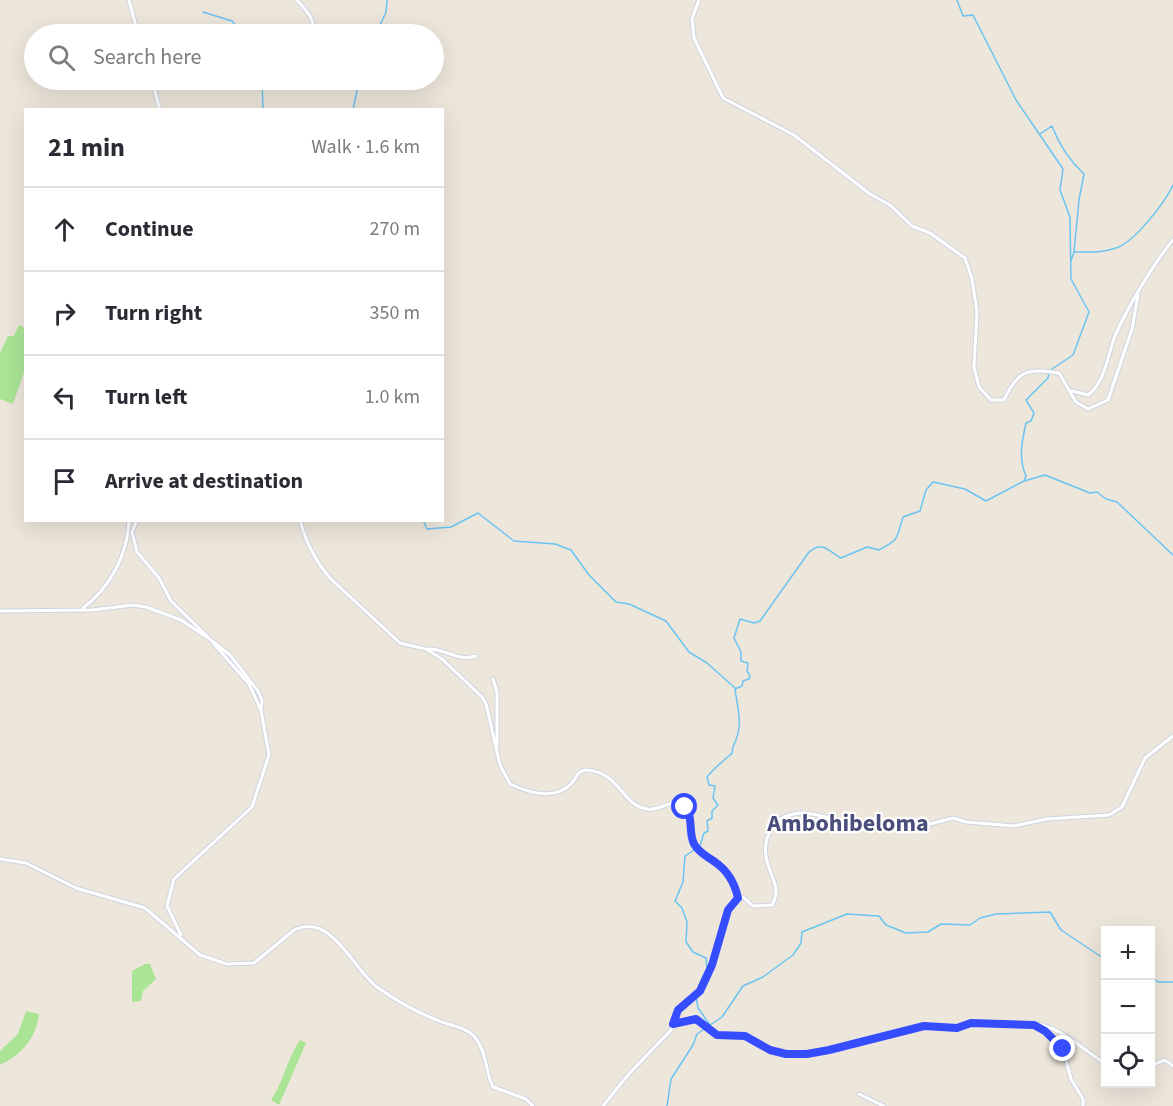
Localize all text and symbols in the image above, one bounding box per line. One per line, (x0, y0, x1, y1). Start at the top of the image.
search box (24, 24, 444, 90)
icon: search (45, 41, 78, 74)
text: Search here (93, 41, 201, 73)
text: 21 min (48, 129, 125, 166)
text: Walk · 1.6 km (311, 133, 420, 161)
icon: ahead (48, 213, 81, 246)
text: Continue (105, 213, 194, 245)
text: 270 m (370, 215, 420, 243)
icon: right (48, 297, 81, 330)
text: Turn right (105, 297, 202, 329)
text: 350 m (370, 299, 420, 327)
icon: left (48, 381, 81, 414)
text: Turn left (105, 381, 187, 413)
text: 1.0 km (365, 383, 420, 411)
icon: arrive (48, 465, 81, 498)
text: Arrive at destination (105, 465, 303, 497)
route start (671, 793, 697, 819)
district label: Ambohibeloma (766, 806, 929, 841)
map controls (1101, 926, 1155, 1088)
button: + (1101, 926, 1155, 980)
button: − (1101, 980, 1155, 1034)
button: locate (1101, 1034, 1155, 1088)
route end (1049, 1035, 1075, 1061)

